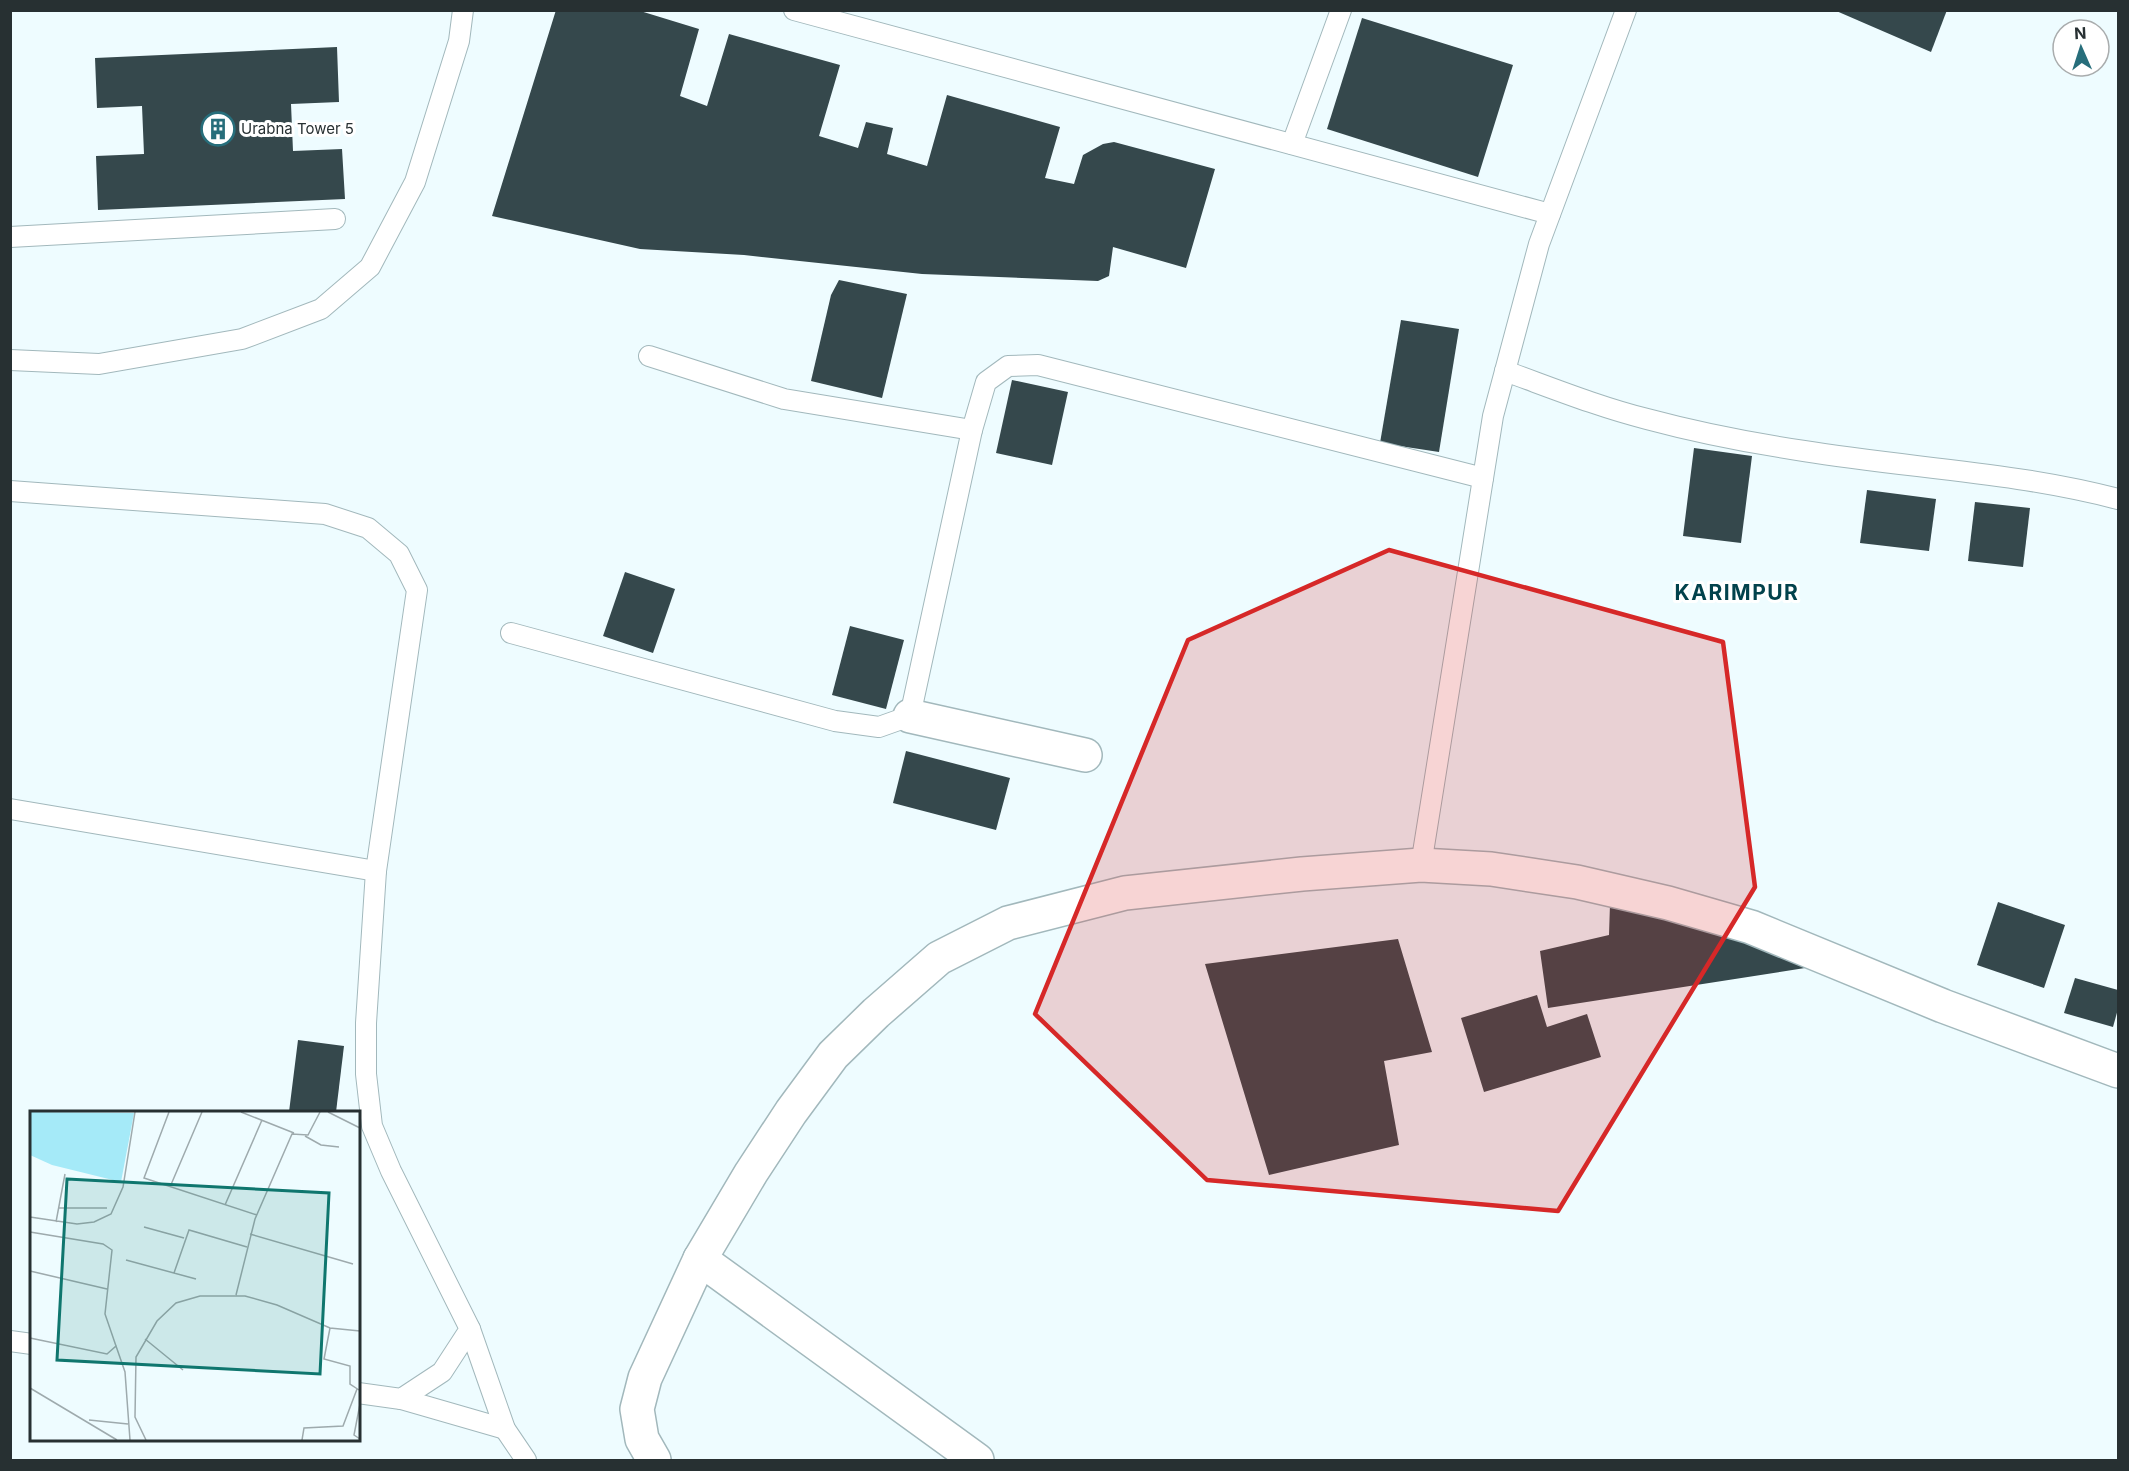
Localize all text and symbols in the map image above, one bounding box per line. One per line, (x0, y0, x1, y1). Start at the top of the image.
north arrow (2051, 18, 2111, 78)
text: N (2074, 23, 2087, 43)
building icon: Urabna Tower 5 (200, 111, 236, 147)
place label: Urabna Tower 5 (241, 119, 354, 138)
district label: KARIMPUR (1675, 580, 1799, 605)
inset map (30, 1111, 360, 1441)

